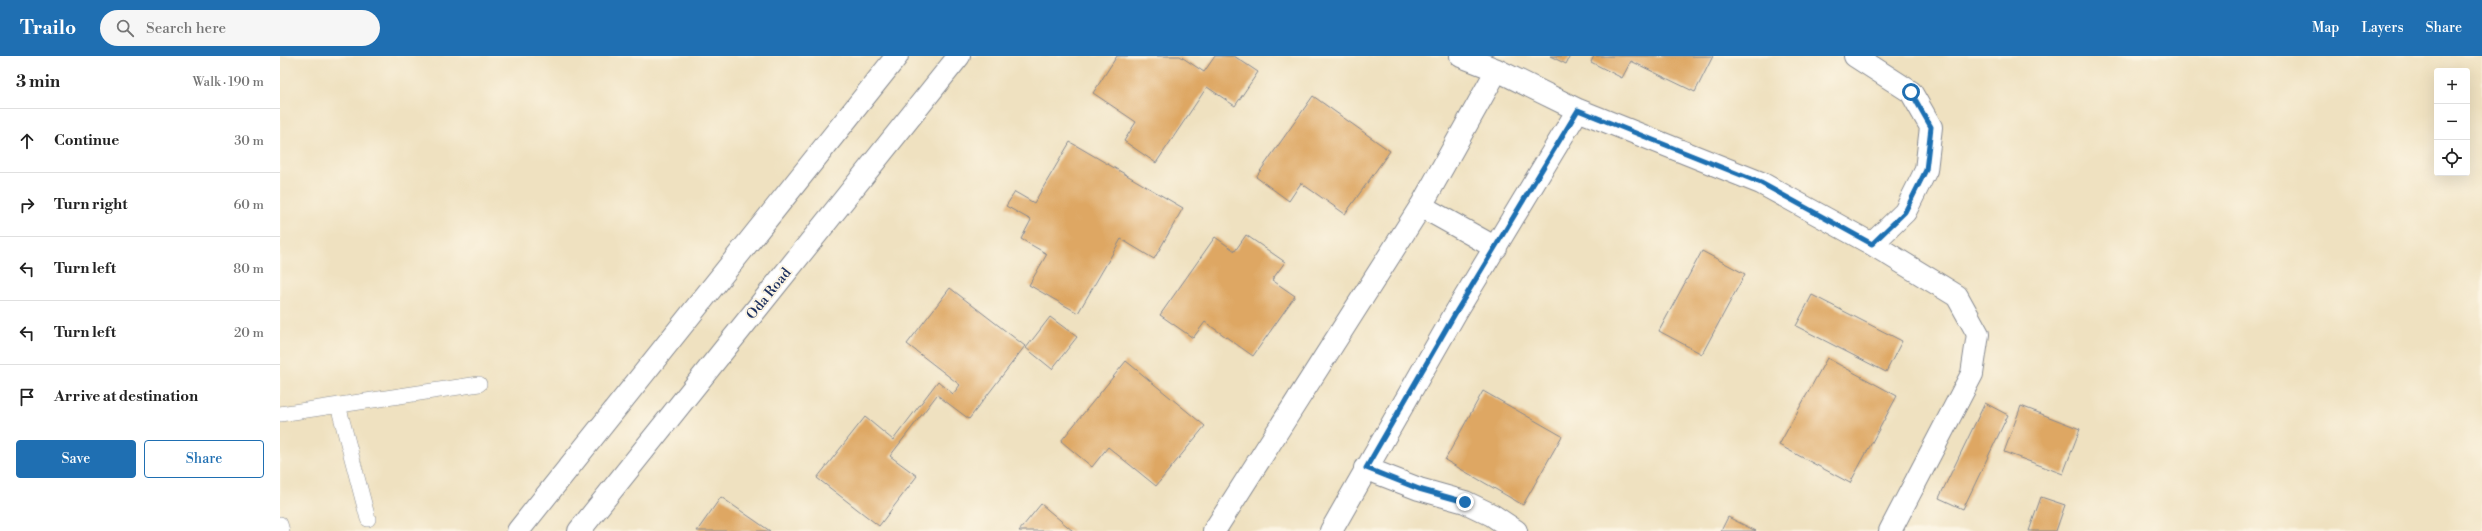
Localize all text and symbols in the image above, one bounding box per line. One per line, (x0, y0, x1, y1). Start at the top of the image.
search box (100, 10, 380, 46)
text: Trailo (20, 16, 76, 40)
icon: search (114, 17, 136, 39)
text: Search here (146, 19, 226, 38)
text: Map (2312, 19, 2339, 37)
text: Layers (2361, 19, 2404, 37)
text: Share (2426, 19, 2462, 37)
map controls (2434, 68, 2470, 176)
button: + (2434, 68, 2470, 104)
text: 3 min (16, 71, 60, 93)
text: Walk · 190 m (193, 74, 264, 90)
route start (1902, 83, 1920, 101)
button: − (2434, 104, 2470, 140)
icon: ahead (16, 130, 38, 152)
text: Continue (54, 131, 119, 150)
text: 30 m (234, 133, 264, 149)
button: locate (2434, 140, 2470, 176)
icon: right (16, 194, 38, 216)
text: Turn right (54, 195, 128, 214)
text: 60 m (233, 197, 264, 213)
icon: left (16, 258, 38, 280)
text: Turn left (54, 259, 116, 278)
text: 80 m (233, 261, 264, 277)
street label: Oda Road (743, 264, 795, 324)
icon: left (16, 322, 38, 344)
text: Turn left (54, 323, 116, 342)
text: 20 m (234, 325, 264, 341)
icon: arrive (16, 386, 38, 408)
text: Arrive at destination (54, 387, 198, 406)
button: Save (16, 440, 136, 478)
button: Share (144, 440, 264, 478)
route end (1456, 493, 1474, 511)

